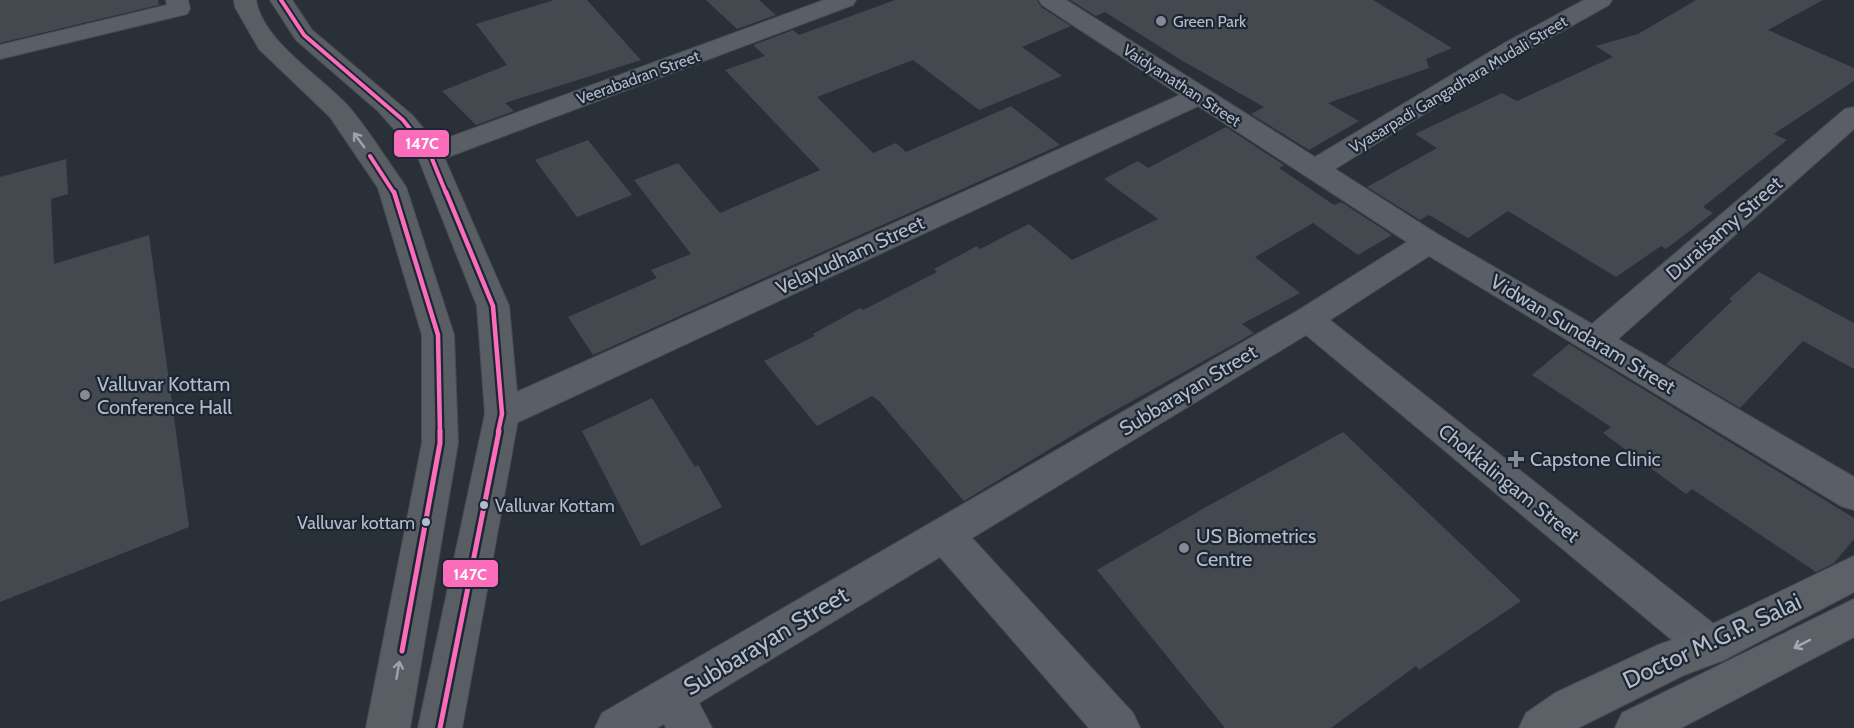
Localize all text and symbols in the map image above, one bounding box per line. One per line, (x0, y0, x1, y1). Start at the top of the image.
street label: Vyasarpadi Gangadhara Mudali Street (1346, 11, 1571, 157)
place label: Green Park (1173, 12, 1247, 31)
marker: Green Park (1154, 14, 1168, 28)
street label: Vaidyanathan Street (1119, 40, 1245, 131)
street label: Veerabadran Street (574, 46, 703, 109)
line badge: 147C (393, 129, 450, 158)
one-way arrow (353, 132, 365, 148)
text: 147C (405, 134, 439, 153)
street label: Duraisamy Street (1661, 171, 1787, 285)
street label: Velayudham Street (772, 210, 928, 300)
street label: Vidwan Sundaram Street (1486, 269, 1680, 399)
street label: Subbarayan Street (1115, 339, 1261, 440)
place label: Valluvar Kottam Conference Hall (97, 372, 232, 419)
marker: Valluvar Kottam Conference Hall (78, 388, 92, 402)
street label: Chokkalingam Street (1434, 419, 1585, 547)
place label: Capstone Clinic (1530, 447, 1661, 471)
marker: Capstone Clinic (1507, 450, 1525, 468)
place label: Valluvar Kottam (495, 495, 615, 517)
marker: Valluvar Kottam (478, 499, 490, 511)
place label: Valluvar kottam (297, 512, 415, 534)
marker: Valluvar kottam (420, 516, 432, 528)
place label: US Biometrics Centre (1196, 524, 1316, 571)
marker: US Biometrics Centre (1177, 541, 1191, 555)
line badge: 147C (442, 559, 499, 588)
text: 147C (453, 565, 487, 584)
street label: Subbarayan Street (678, 580, 853, 701)
street label: Doctor M.G.R. Salai (1618, 587, 1806, 695)
one-way arrow (1793, 638, 1811, 650)
one-way arrow (393, 661, 404, 681)

